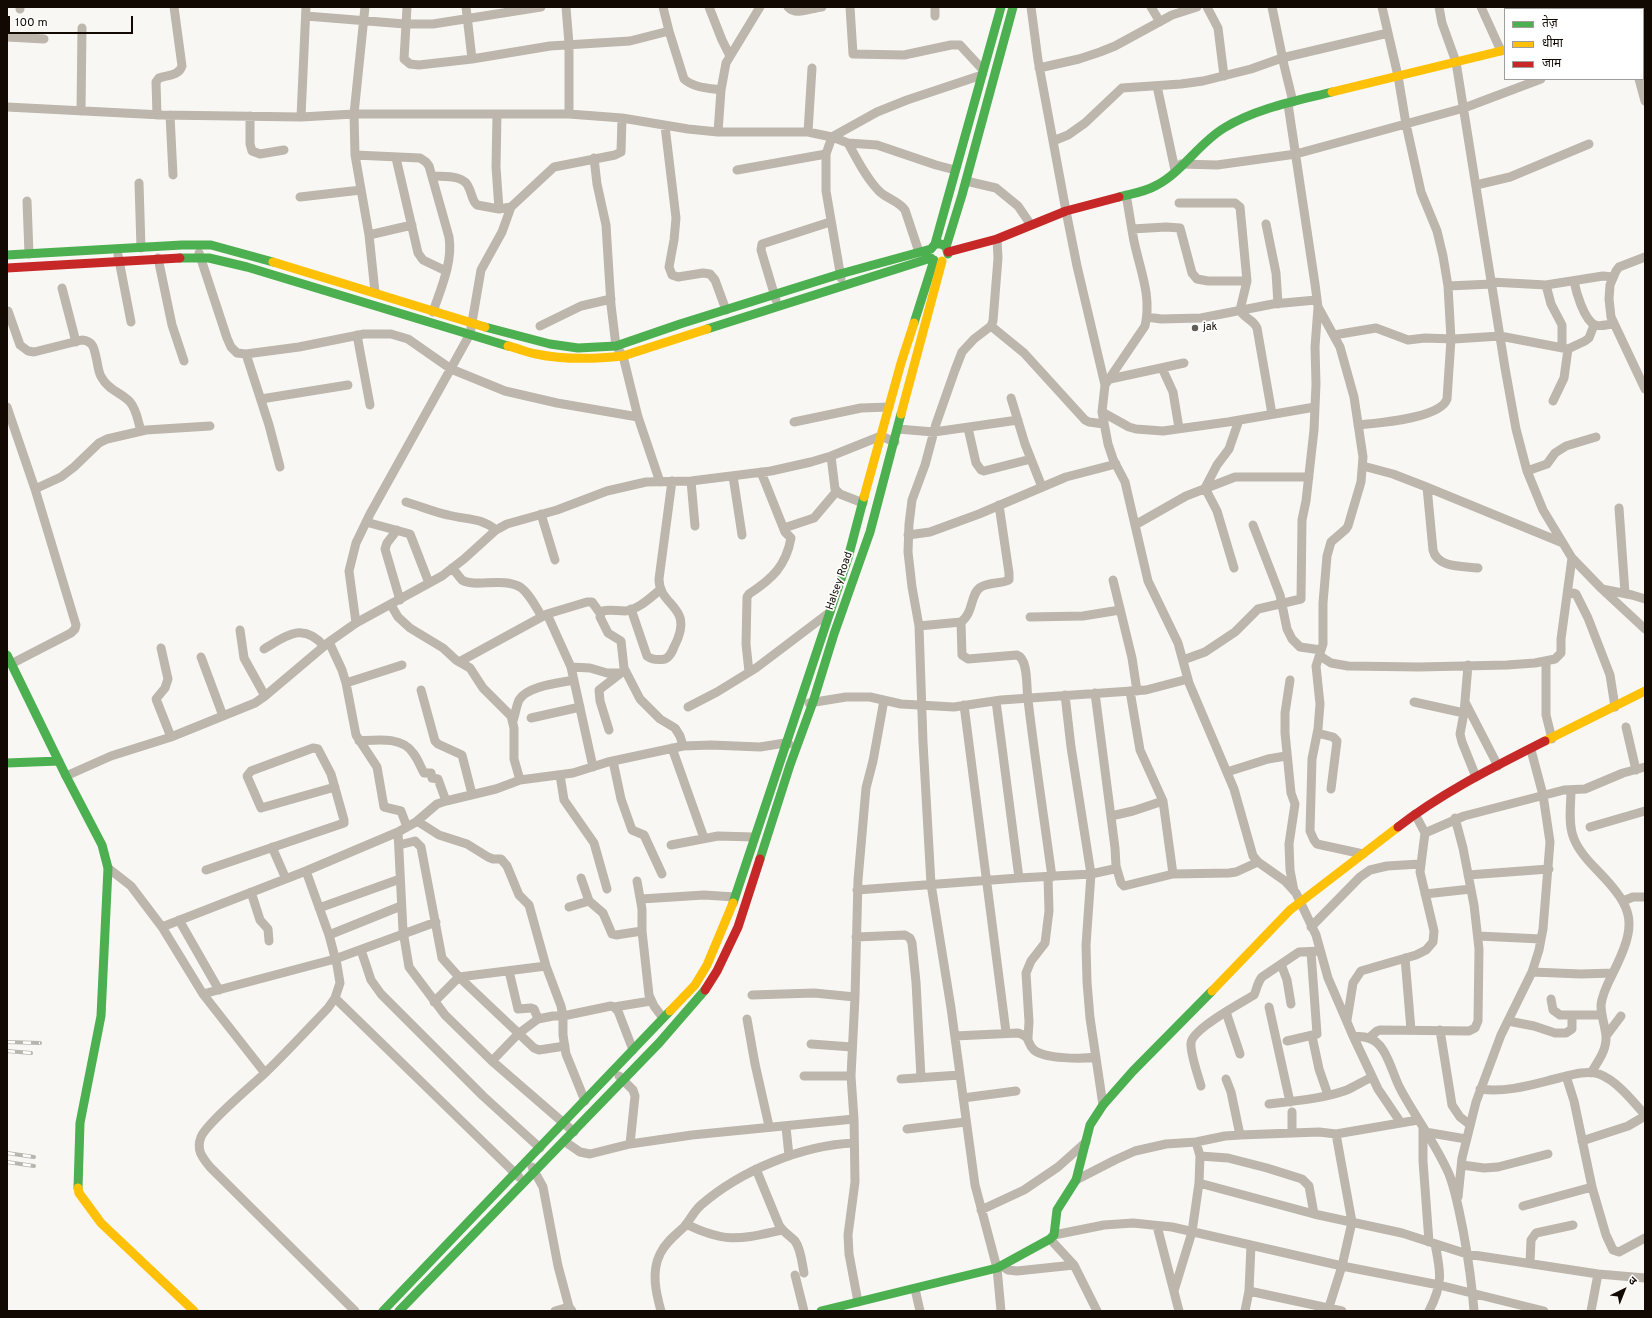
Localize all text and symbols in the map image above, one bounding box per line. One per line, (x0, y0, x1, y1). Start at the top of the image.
scale bar (10, 8, 135, 34)
legend (1504, 8, 1644, 80)
text: 100 m (15, 15, 48, 31)
text: तेज़ (1542, 16, 1558, 32)
text: धीमा (1542, 36, 1563, 52)
text: जाम (1542, 56, 1561, 72)
place label: jak (1203, 321, 1217, 335)
marker: jak (1190, 323, 1200, 333)
street label: Halsey Road (824, 550, 856, 612)
north arrow (1604, 1270, 1644, 1310)
text: उ (1625, 1274, 1639, 1289)

